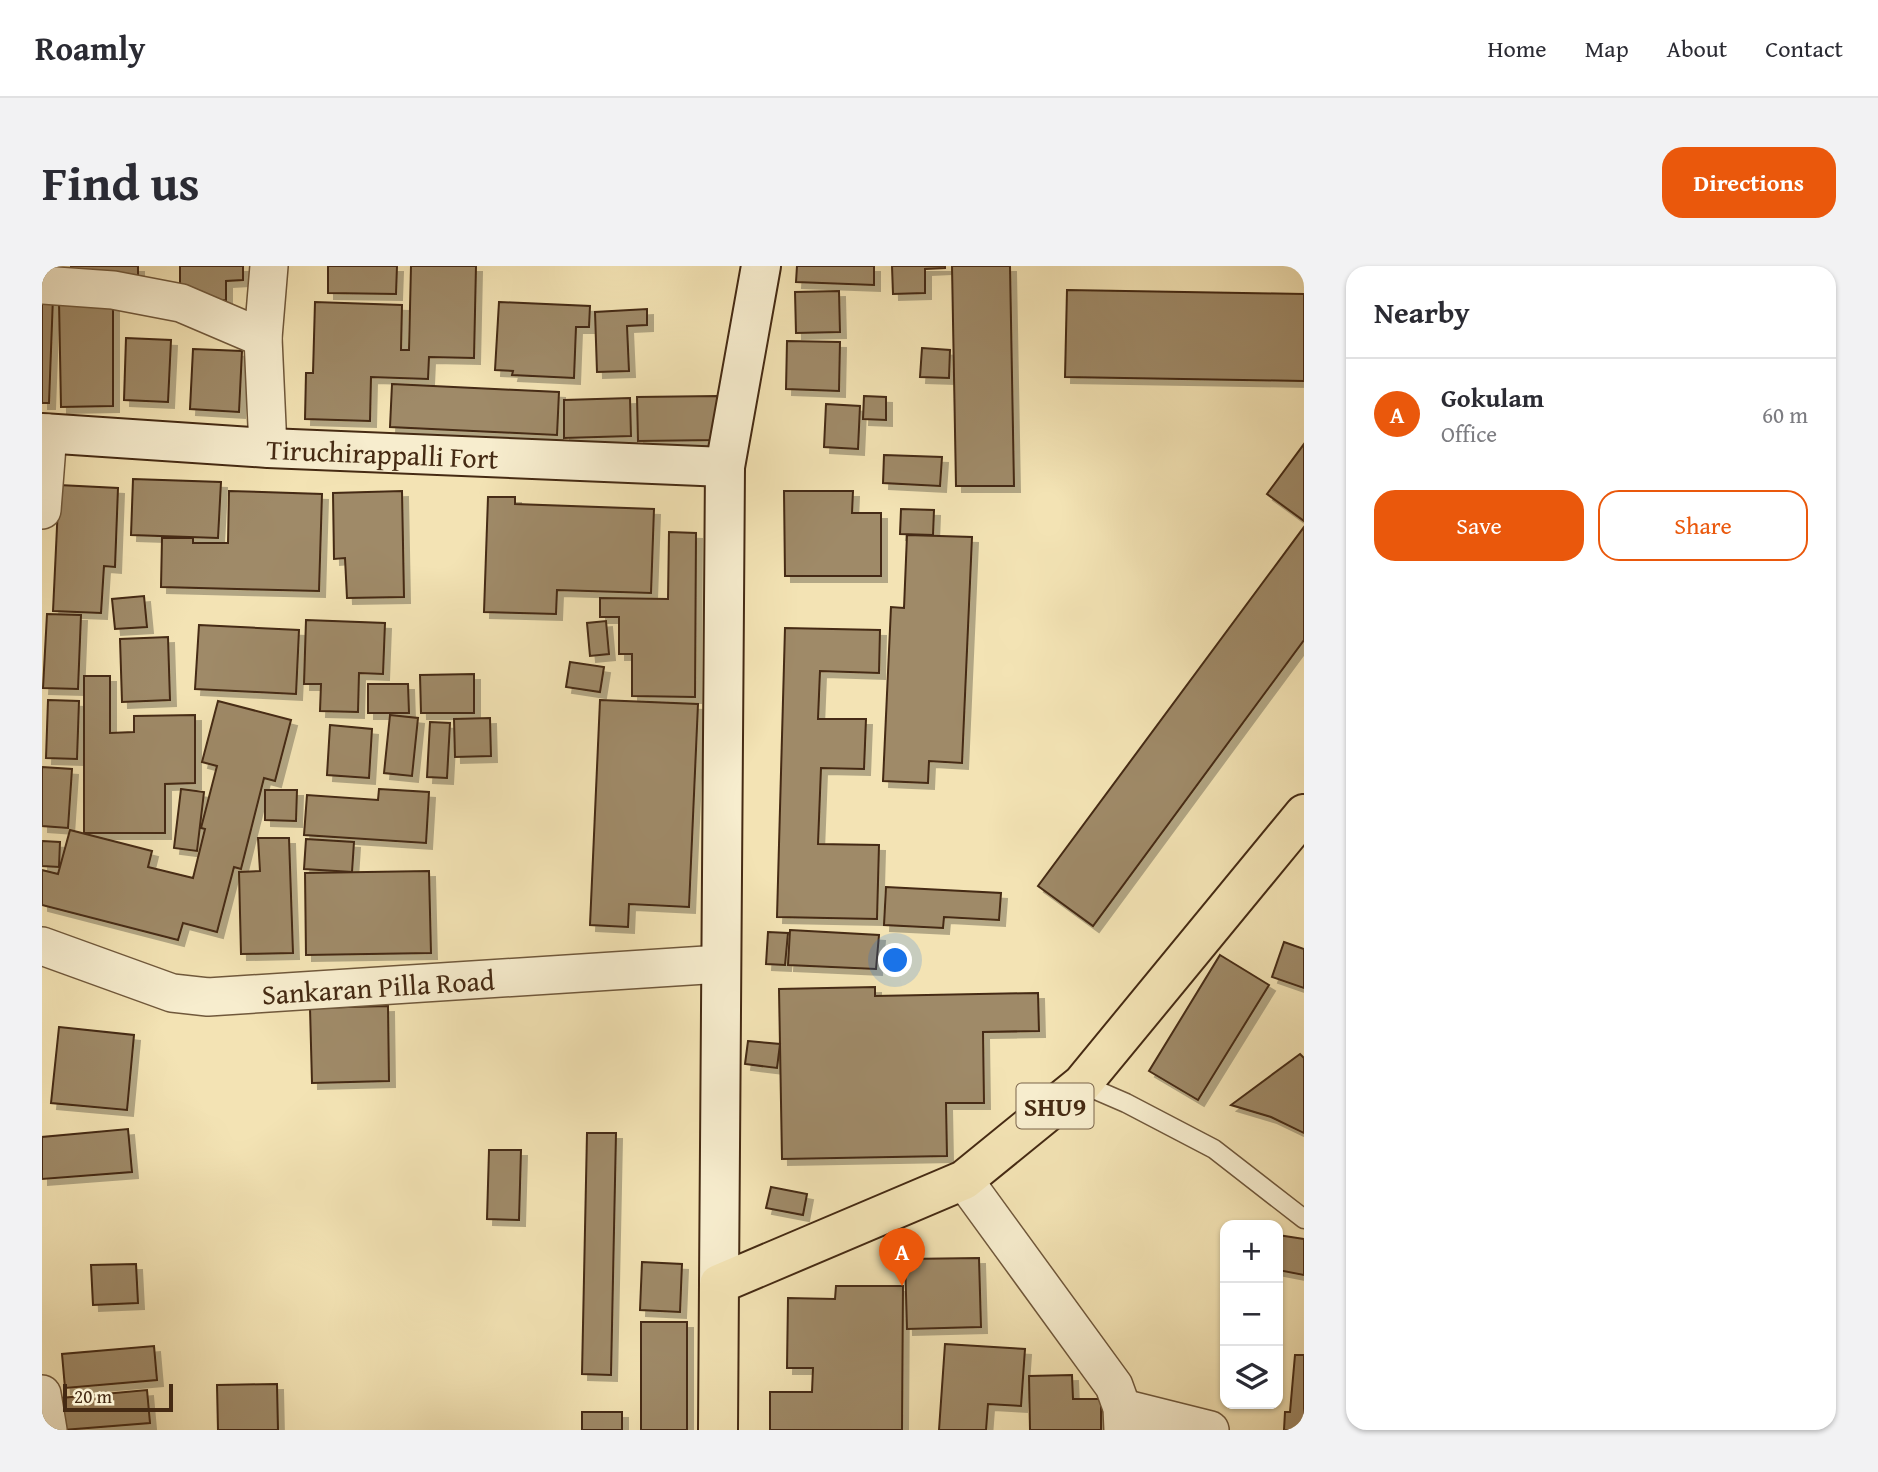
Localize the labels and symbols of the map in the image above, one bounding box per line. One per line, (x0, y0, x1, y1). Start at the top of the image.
street label: Tiruchirappalli Fort (266, 427, 499, 478)
your location (878, 943, 912, 977)
street label: Sankaran Pilla Road (261, 958, 496, 1014)
road number: SHU9 (1016, 1084, 1094, 1128)
pin: A (879, 1228, 925, 1286)
scale bar (63, 1381, 173, 1413)

